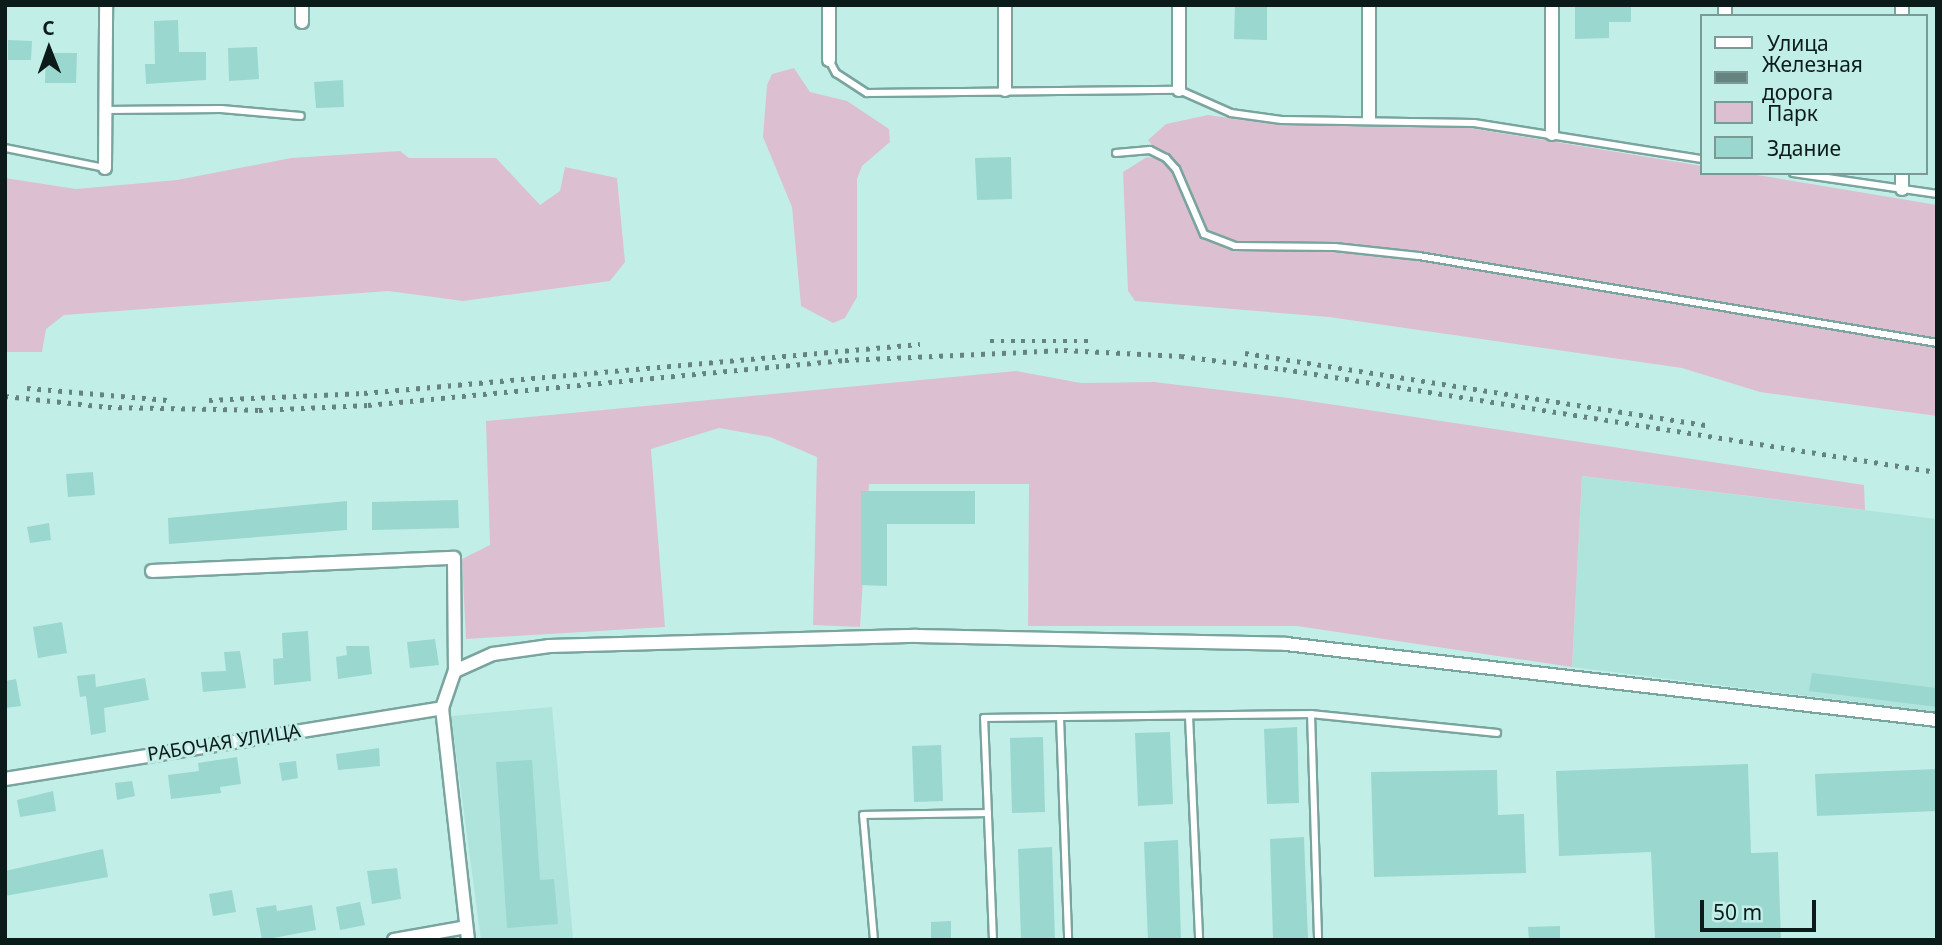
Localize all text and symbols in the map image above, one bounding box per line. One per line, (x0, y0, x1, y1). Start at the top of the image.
north arrow (14, 14, 84, 84)
legend (1700, 14, 1928, 175)
text: С (42, 15, 55, 41)
text: Улица (1767, 29, 1829, 57)
text: Железная дорога (1762, 50, 1863, 106)
text: Парк (1767, 99, 1818, 127)
text: Здание (1767, 134, 1841, 162)
street label: РАБОЧАЯ УЛИЦА (146, 720, 302, 766)
scale bar (1704, 886, 1820, 930)
text: 50 m (1713, 898, 1762, 926)

